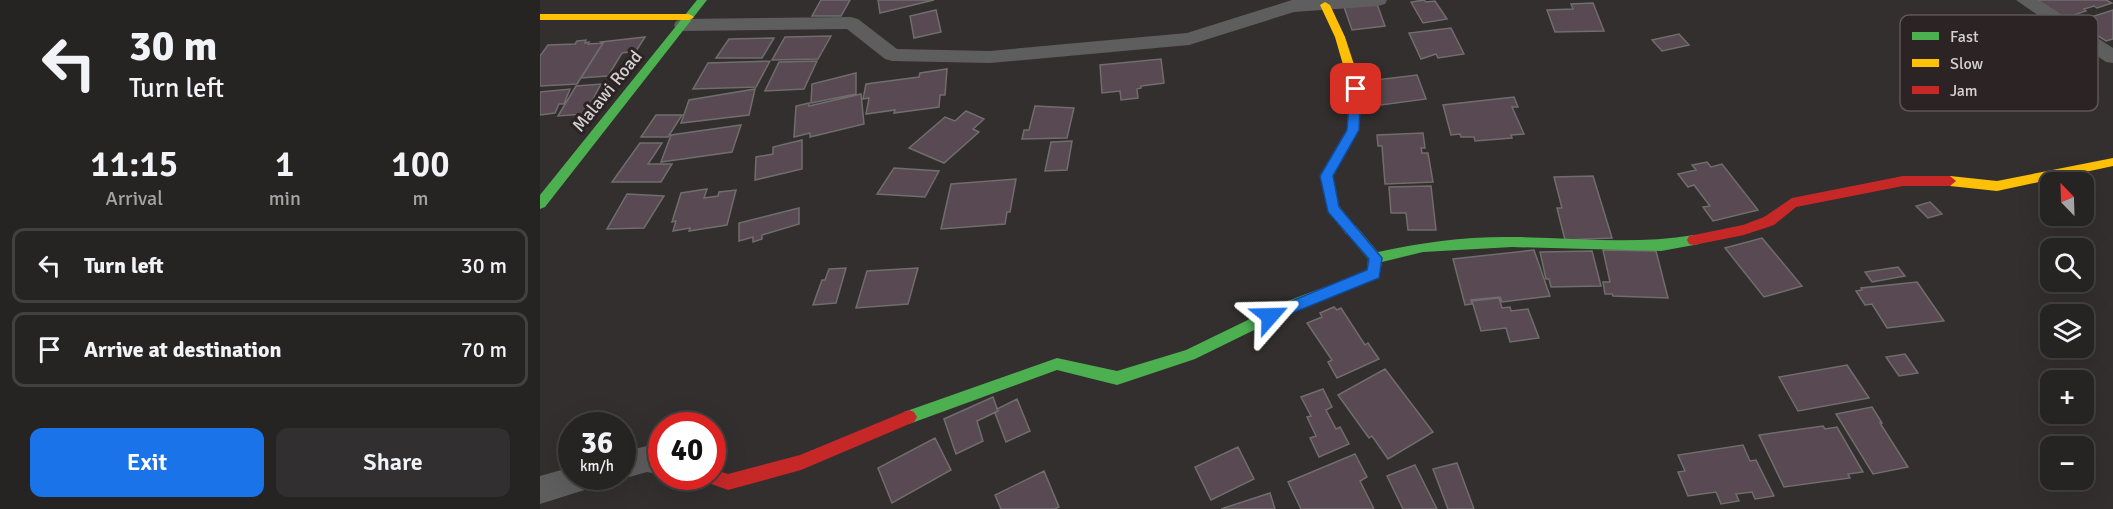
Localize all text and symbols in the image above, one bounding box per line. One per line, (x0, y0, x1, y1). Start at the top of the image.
legend (1900, 15, 2098, 111)
text: 30 m (129, 21, 218, 72)
icon: left (30, 24, 108, 102)
text: Fast (1950, 27, 1979, 47)
street label: Malawi Road (567, 46, 647, 136)
text: Slow (1950, 54, 1984, 74)
pin (1330, 63, 1381, 114)
text: Turn left (129, 72, 224, 105)
icon: arrive (1339, 72, 1372, 105)
text: Jam (1950, 81, 1978, 101)
text: 11:15 (90, 142, 178, 187)
text: 1 (275, 142, 295, 187)
text: 100 (391, 142, 450, 187)
north arrow (2040, 172, 2094, 226)
map controls (2040, 172, 2094, 490)
text: Arrival (106, 186, 163, 211)
text: min (269, 186, 301, 211)
text: m (412, 186, 428, 211)
button: search (2040, 238, 2094, 292)
icon: left (33, 249, 66, 282)
text: Turn left (84, 252, 164, 279)
text: 30 m (461, 252, 507, 279)
position arrow (1238, 284, 1302, 348)
button: layers (2040, 304, 2094, 358)
icon: arrive (33, 333, 66, 366)
text: Arrive at destination (84, 336, 281, 363)
text: 70 m (461, 336, 507, 363)
button: + (2040, 370, 2094, 424)
speed limit sign: 40 (648, 412, 726, 490)
text: 36 (581, 425, 613, 462)
button: Exit (30, 428, 264, 497)
button: Share (276, 428, 510, 497)
button: − (2040, 436, 2094, 490)
text: km/h (580, 457, 614, 475)

